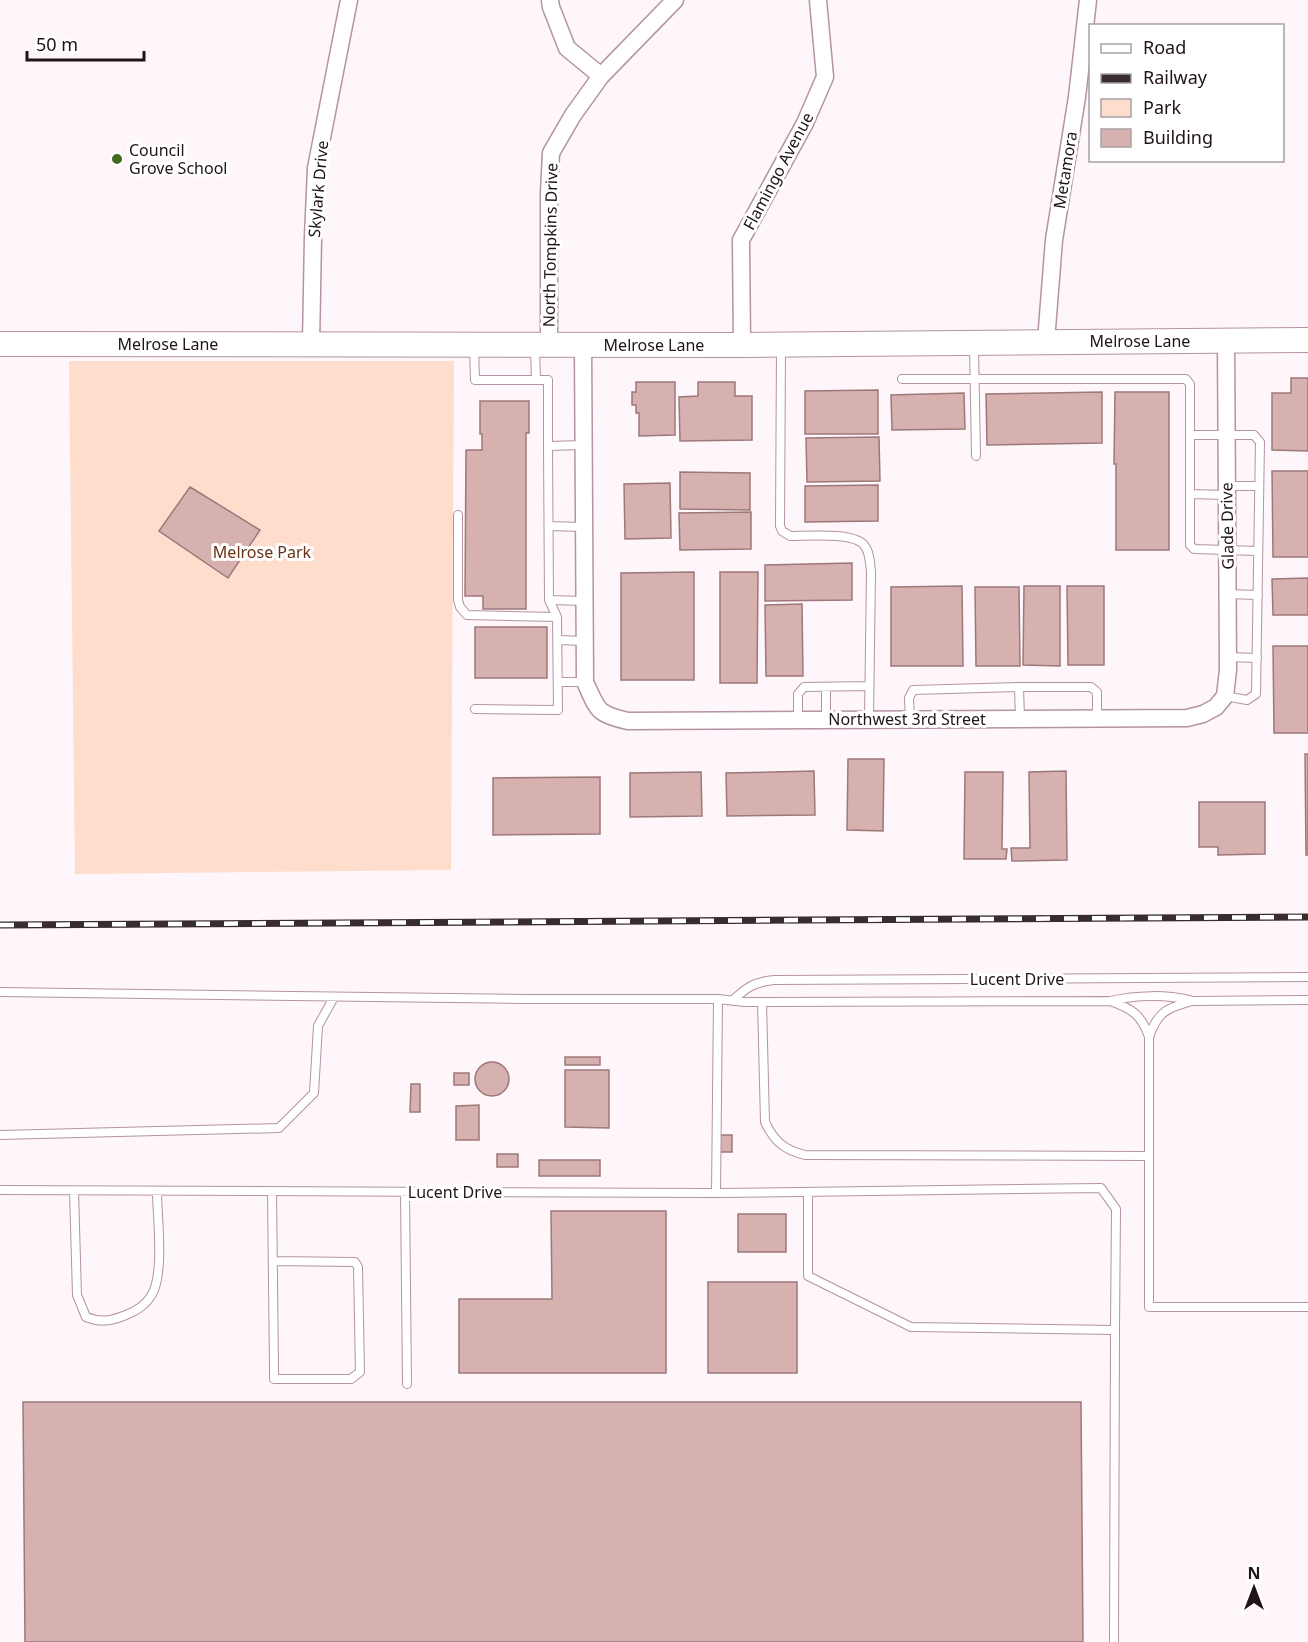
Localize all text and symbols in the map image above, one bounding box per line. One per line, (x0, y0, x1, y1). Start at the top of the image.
scale bar (27, 24, 144, 62)
legend (1089, 24, 1284, 162)
text: 50 m (36, 32, 78, 56)
text: Road (1143, 35, 1186, 59)
text: Railway (1143, 65, 1208, 89)
text: Park (1143, 95, 1181, 119)
street label: Flamingo Avenue (738, 108, 818, 234)
text: Building (1143, 125, 1213, 149)
street label: Metamora (1048, 130, 1082, 210)
place label: Council Grove School (129, 139, 227, 179)
street label: Skylark Drive (303, 139, 333, 239)
marker: Council Grove School (110, 152, 124, 166)
street label: North Tompkins Drive (538, 163, 562, 327)
street label: Melrose Lane (1090, 330, 1190, 352)
street label: Melrose Lane (118, 333, 218, 355)
street label: Melrose Lane (604, 334, 704, 356)
street label: Glade Drive (1215, 482, 1239, 570)
park label: Melrose Park (213, 541, 312, 563)
street label: Northwest 3rd Street (828, 708, 986, 730)
street label: Lucent Drive (970, 968, 1064, 990)
street label: Lucent Drive (408, 1181, 502, 1203)
north arrow (1224, 1558, 1284, 1618)
text: N (1247, 1562, 1261, 1584)

